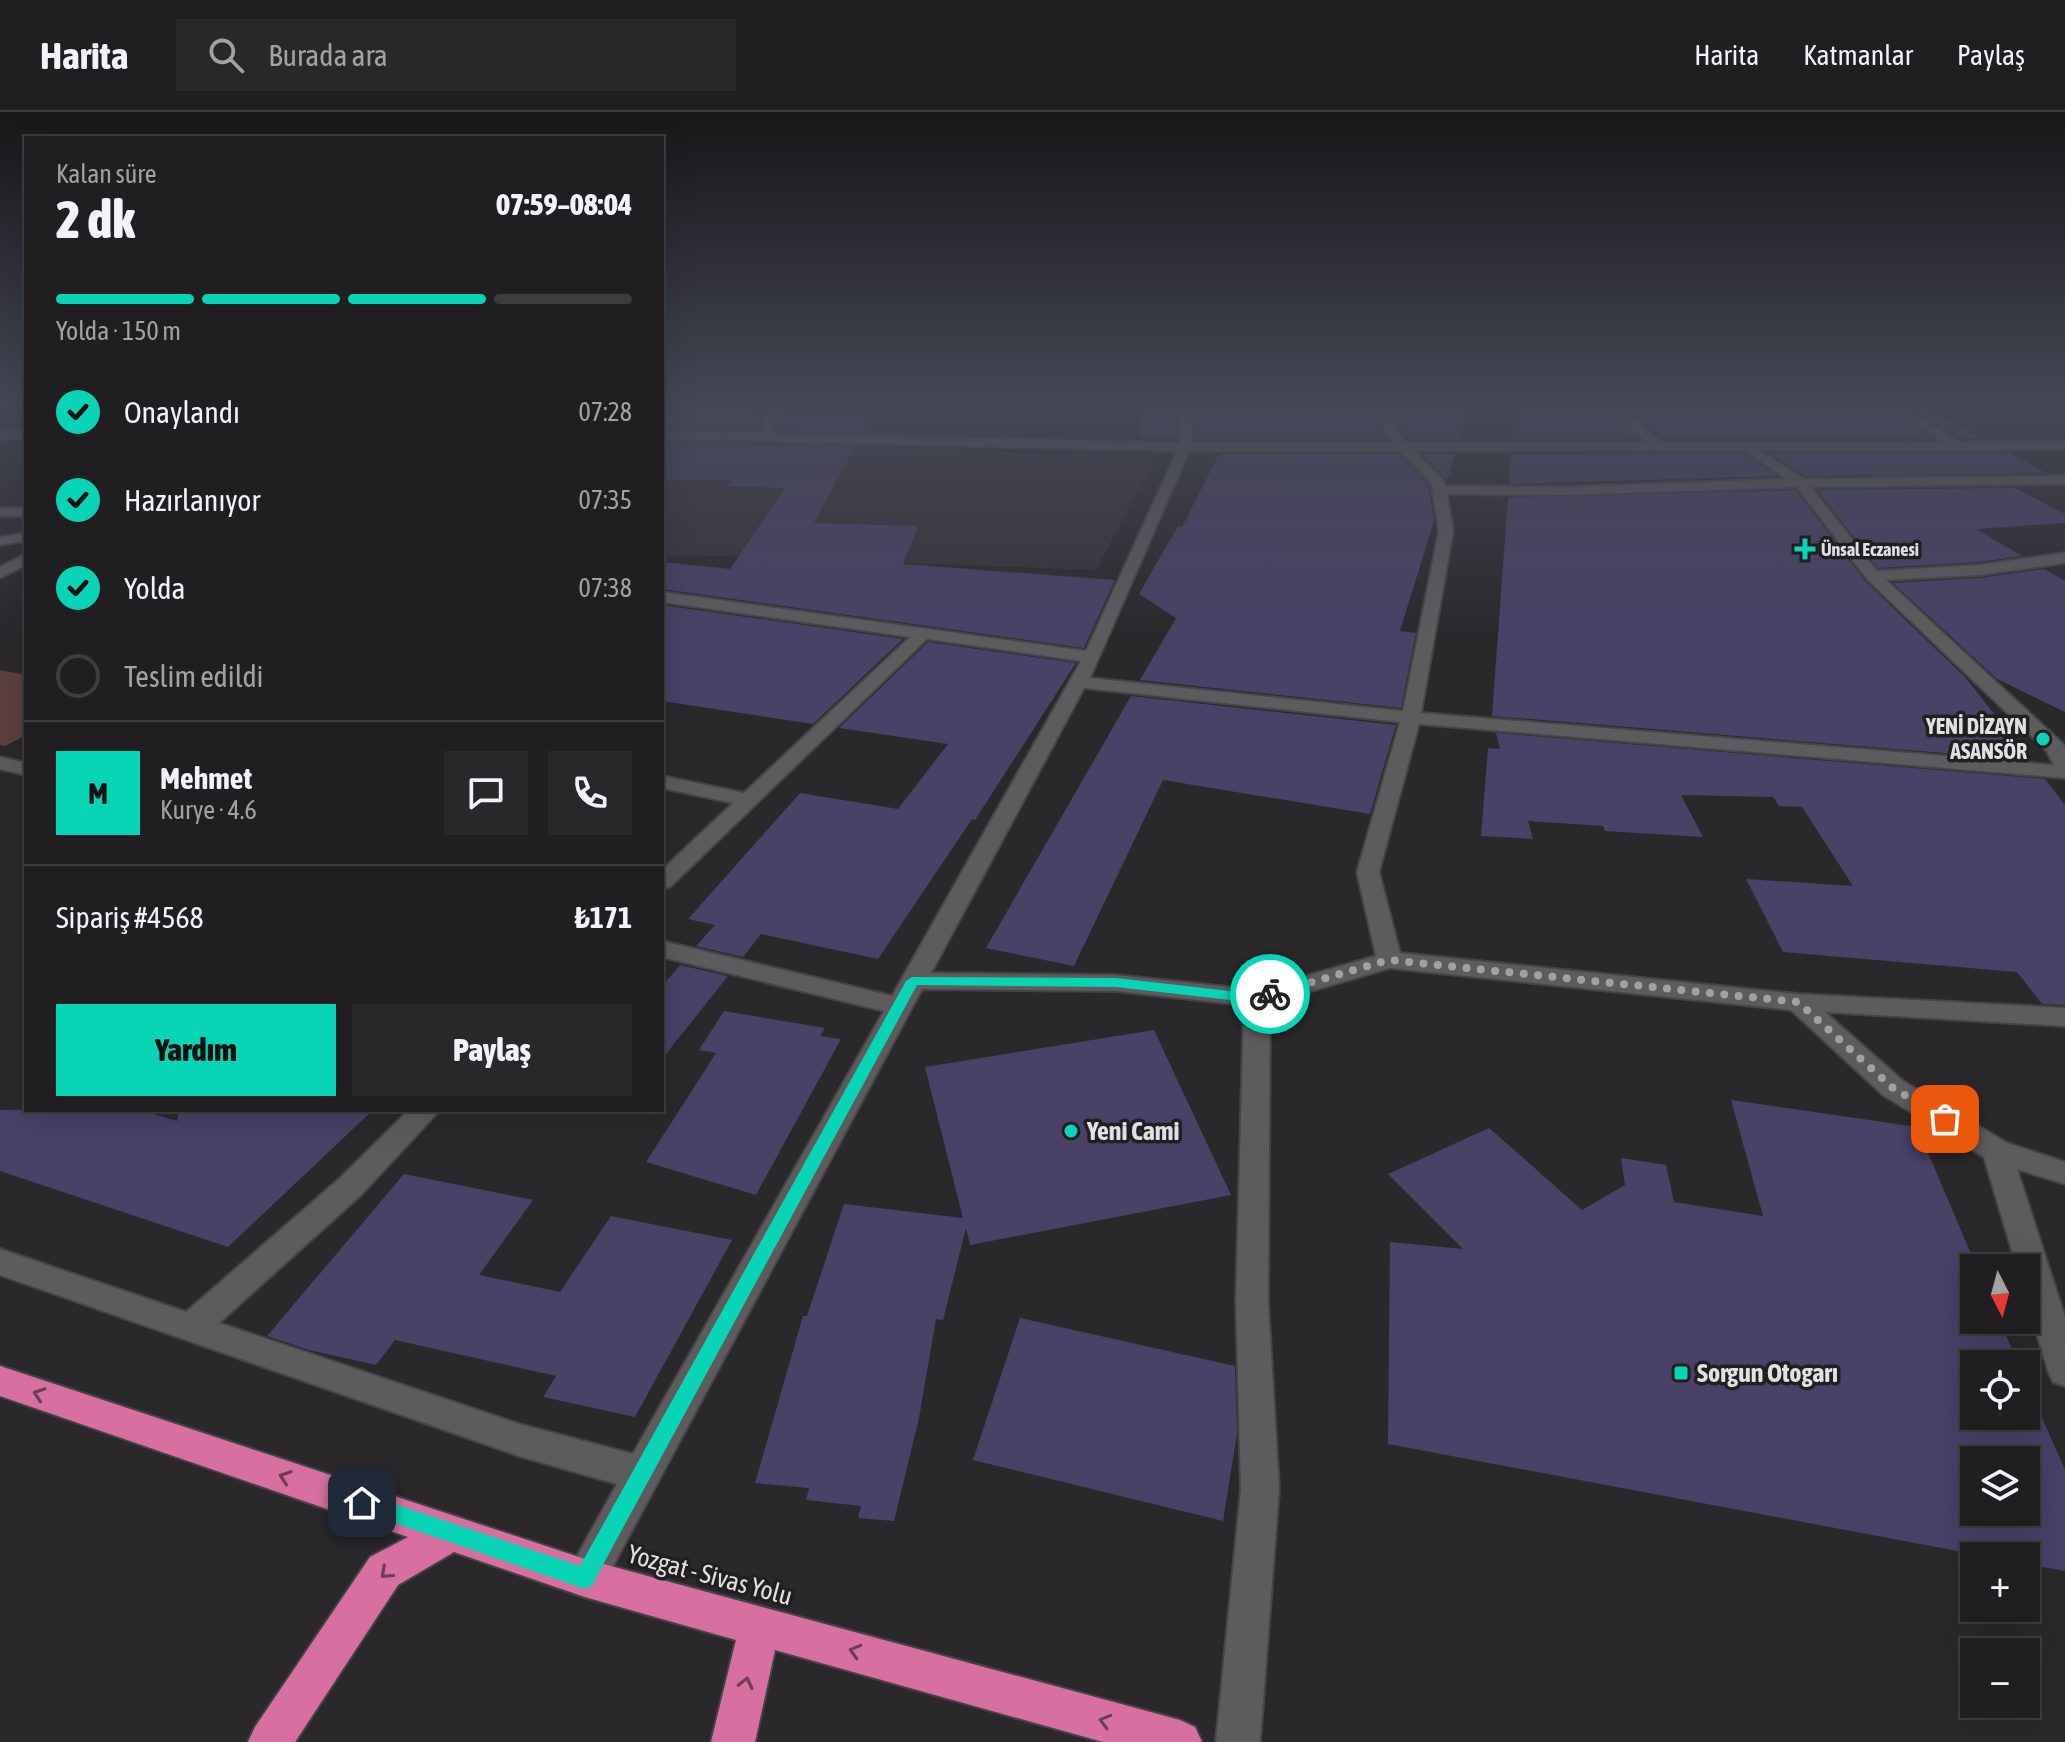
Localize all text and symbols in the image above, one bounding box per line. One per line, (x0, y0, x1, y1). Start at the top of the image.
search box (176, 19, 736, 91)
icon: search (204, 33, 248, 77)
text: Harita (40, 34, 128, 77)
text: Burada ara (268, 38, 388, 72)
text: Harita (1694, 39, 1759, 71)
text: Katmanlar (1803, 39, 1913, 71)
text: Paylaş (1957, 39, 2025, 71)
text: Kalan süre (56, 159, 157, 189)
text: 07:59–08:04 (496, 187, 632, 221)
text: 2 dk (56, 189, 135, 249)
text: Yolda · 150 m (56, 316, 181, 346)
icon: check (56, 390, 100, 434)
text: Onaylandı (124, 395, 240, 429)
text: 07:28 (578, 397, 632, 427)
icon: check (56, 478, 100, 522)
text: Hazırlanıyor (124, 483, 260, 517)
text: 07:35 (578, 485, 632, 515)
place label: Ünsal Eczanesi (1821, 539, 1919, 560)
marker: Ünsal Eczanesi (1796, 540, 1814, 558)
icon: check (56, 566, 100, 610)
text: Yolda (124, 571, 185, 605)
text: 07:38 (578, 573, 632, 603)
text: Teslim edildi (124, 659, 264, 693)
place label: YENİ DİZAYN ASANSÖR (1925, 713, 2027, 764)
marker: YENİ DİZAYN ASANSÖR (2034, 730, 2052, 748)
button: chat (444, 751, 528, 835)
button: phone (548, 751, 632, 835)
text: Mehmet (160, 761, 252, 795)
text: M (88, 776, 108, 810)
text: Kurye · 4.6 (160, 795, 257, 825)
text: Sipariş #4568 (56, 900, 204, 934)
text: ₺171 (575, 900, 632, 934)
courier (1230, 954, 1310, 1034)
icon: bike (1248, 972, 1292, 1016)
button: Yardım (56, 1004, 336, 1096)
button: Paylaş (352, 1004, 632, 1096)
pin (1911, 1085, 1979, 1153)
icon: bag (1923, 1097, 1967, 1141)
place label: Yeni Cami (1086, 1116, 1179, 1146)
marker: Yeni Cami (1062, 1122, 1080, 1140)
north arrow (1960, 1254, 2040, 1334)
map controls (1960, 1254, 2040, 1718)
button: locate (1960, 1350, 2040, 1430)
place label: Sorgun Otogarı (1697, 1358, 1838, 1388)
marker: Sorgun Otogarı (1672, 1364, 1690, 1382)
one-way arrow (33, 1387, 47, 1403)
button: layers (1960, 1446, 2040, 1526)
pin (328, 1469, 396, 1537)
one-way arrow (279, 1470, 293, 1486)
icon: home (340, 1481, 384, 1525)
street label: Yozgat - Sivas Yolu (624, 1539, 796, 1611)
button: + (1960, 1542, 2040, 1622)
one-way arrow (381, 1564, 395, 1578)
button: − (1960, 1638, 2040, 1718)
one-way arrow (848, 1644, 862, 1660)
one-way arrow (737, 1677, 754, 1691)
one-way arrow (1099, 1714, 1113, 1730)

